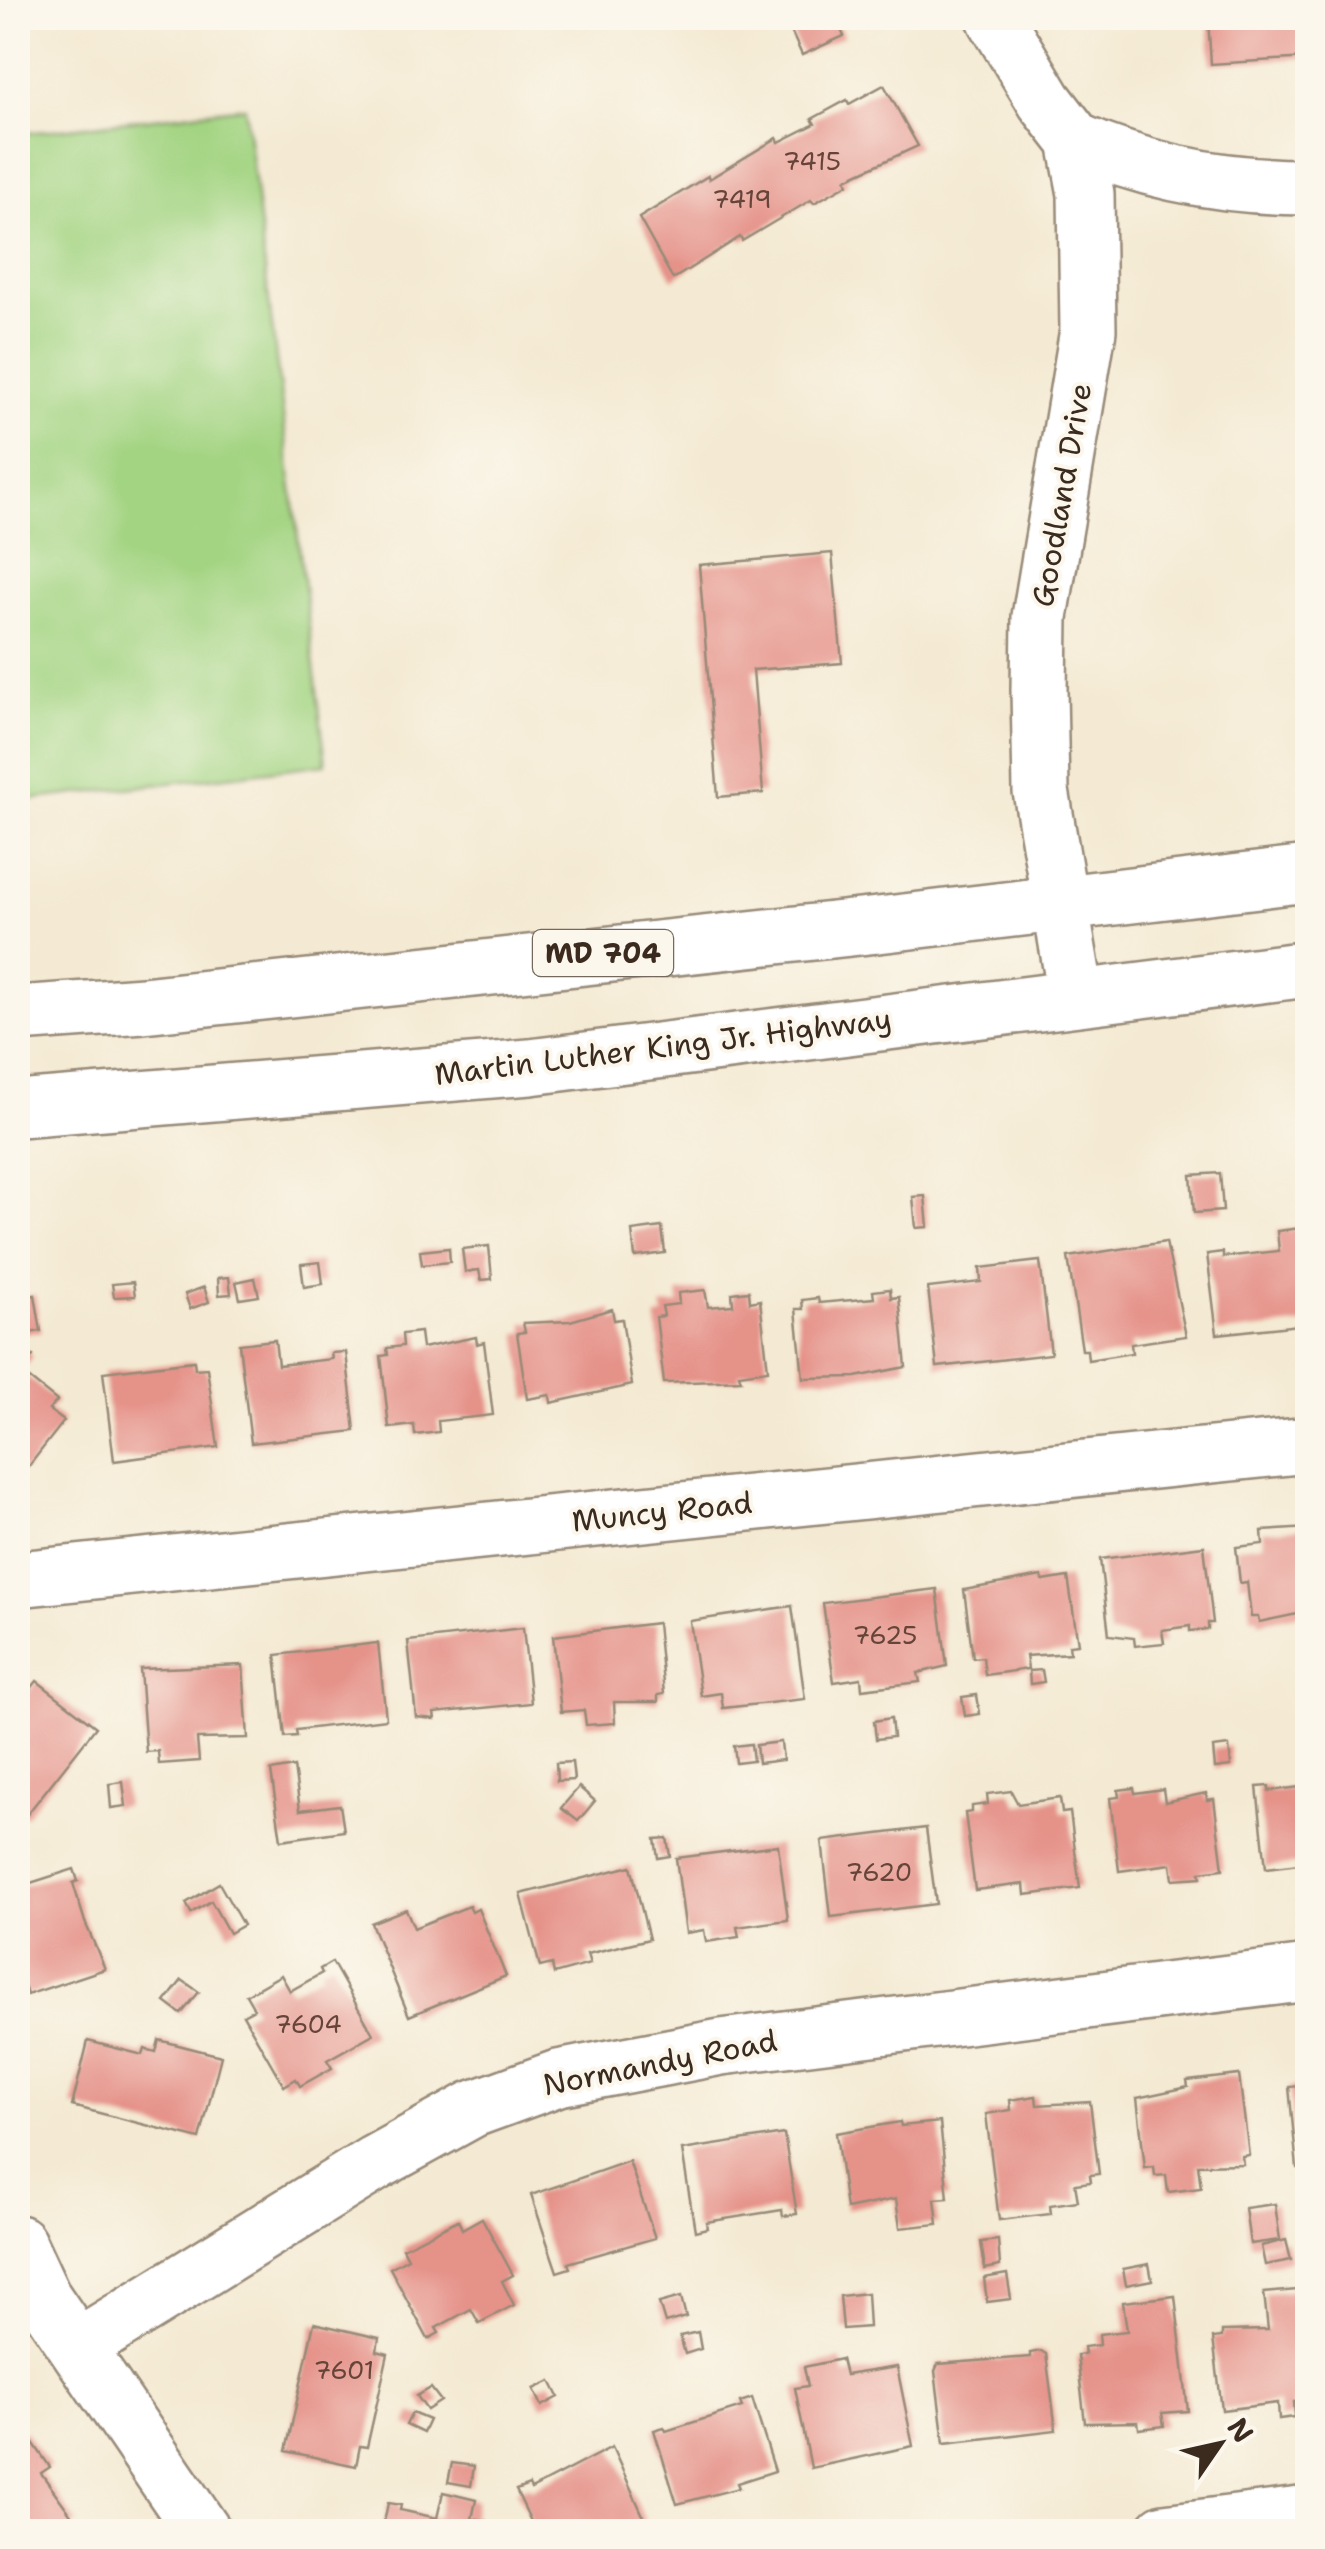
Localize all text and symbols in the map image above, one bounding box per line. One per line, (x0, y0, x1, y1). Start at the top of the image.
house number: 7415 (783, 144, 841, 178)
house number: 7419 (712, 182, 772, 216)
street label: Goodland Drive (1022, 380, 1101, 610)
road number: MD 704 (533, 930, 673, 976)
street label: Martin Luther King Jr. Highway (432, 998, 894, 1095)
street label: Muncy Road (570, 1482, 754, 1541)
house number: 7625 (853, 1618, 917, 1652)
house number: 7620 (846, 1855, 912, 1889)
house number: 7604 (274, 2007, 342, 2041)
street label: Normandy Road (539, 2020, 781, 2105)
house number: 7601 (314, 2353, 374, 2387)
north arrow (1170, 2394, 1270, 2494)
text: N (1219, 2410, 1263, 2450)

